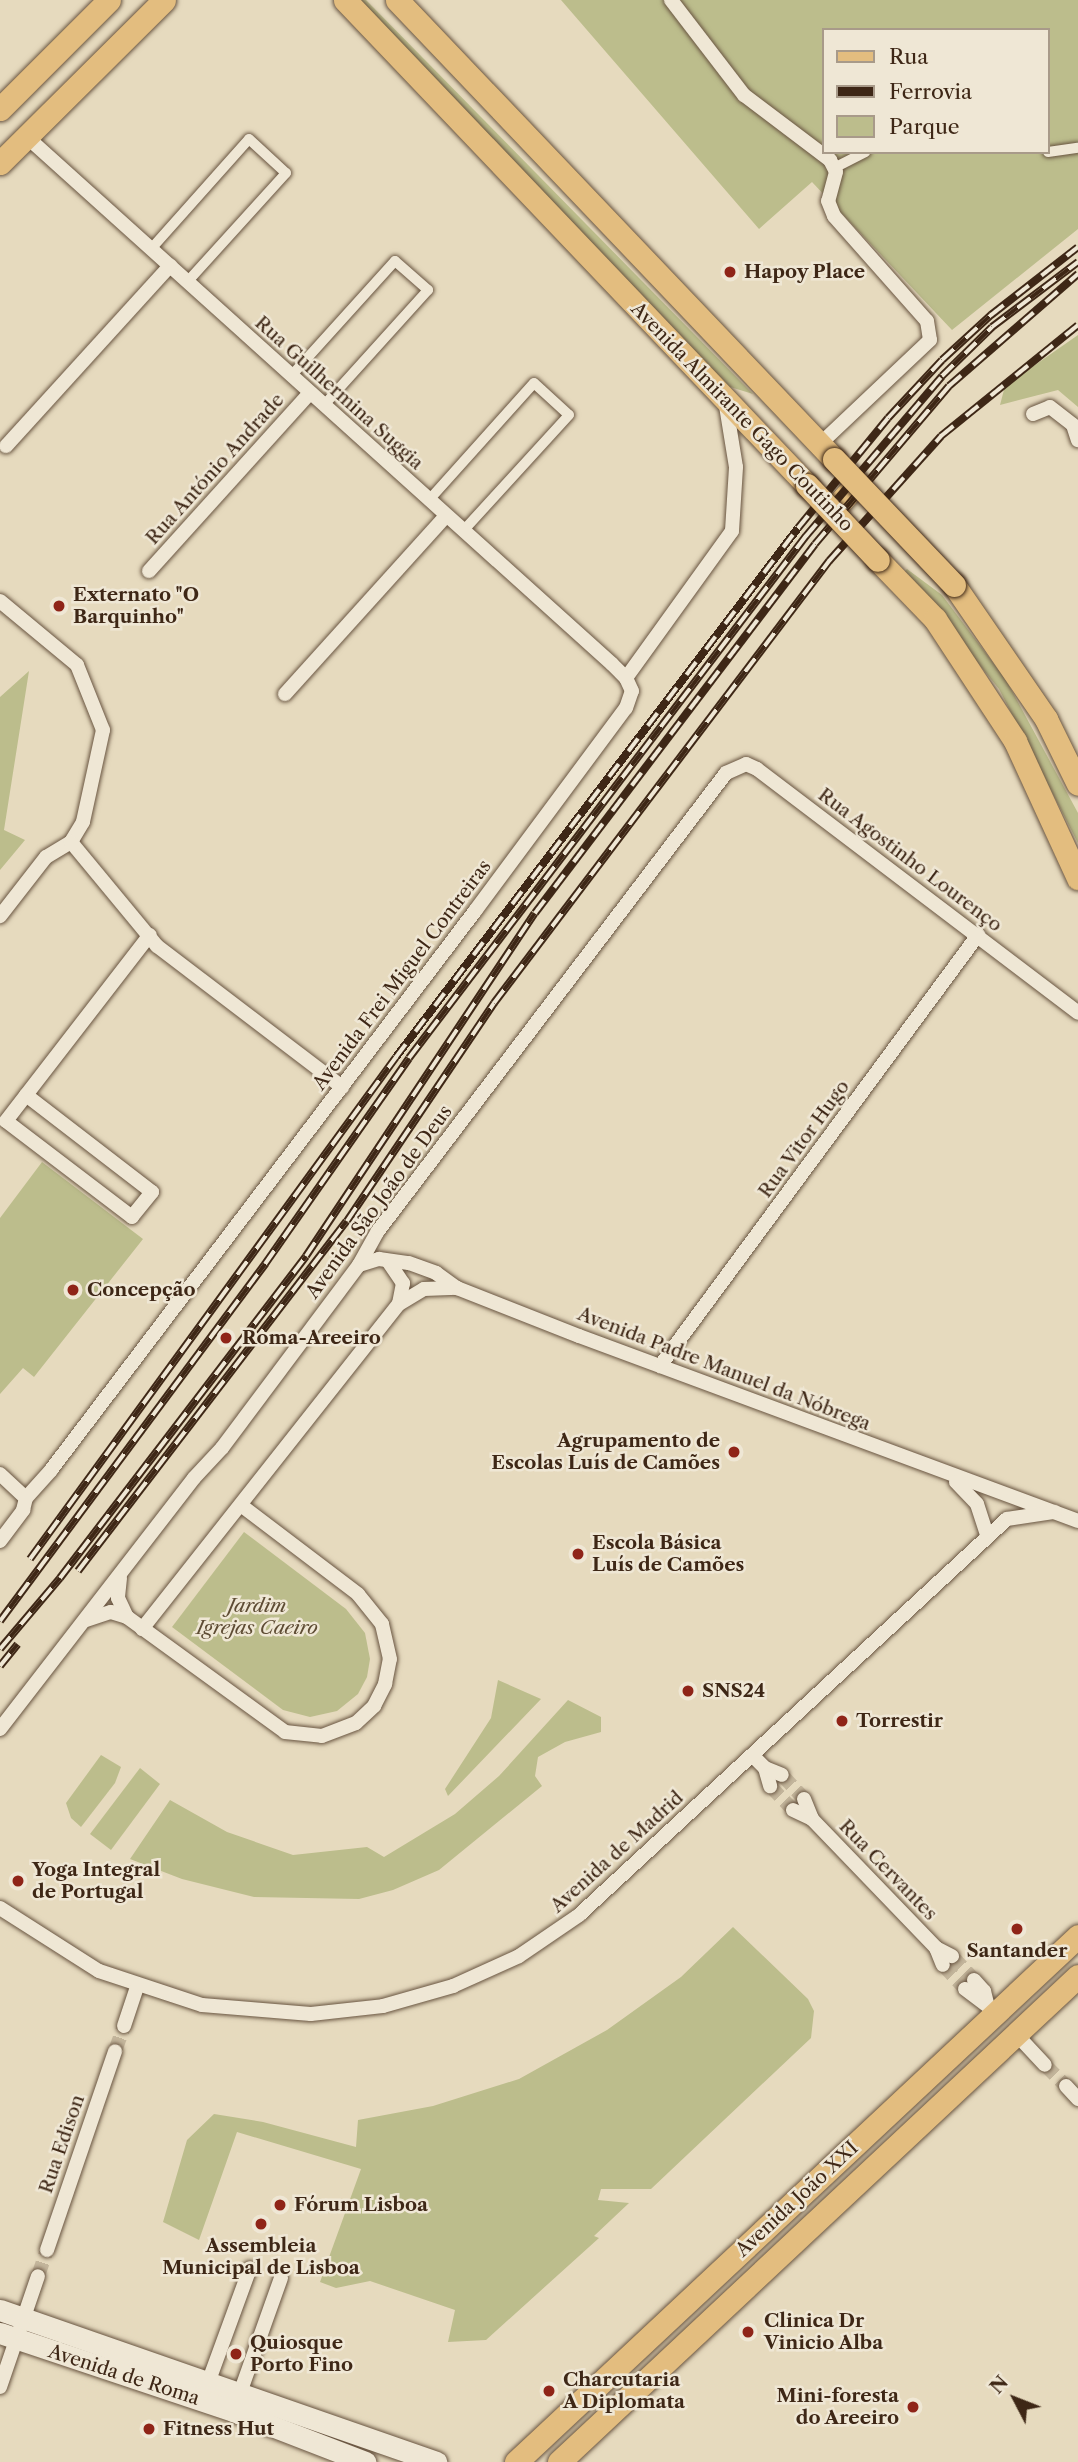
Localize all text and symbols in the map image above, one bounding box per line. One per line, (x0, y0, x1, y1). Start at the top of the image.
legend (822, 28, 1050, 154)
text: Rua (889, 44, 928, 69)
text: Ferrovia (889, 79, 972, 104)
text: Parque (889, 114, 960, 139)
place label: Hapoy Place (744, 261, 866, 283)
marker: Hapoy Place (722, 264, 738, 280)
street label: Avenida Almirante Gago Coutinho (626, 297, 858, 537)
street label: Rua Guilhermina Suggia (250, 311, 428, 475)
street label: Rua António Andrade (141, 388, 289, 550)
place label: Externato "O Barquinho" (73, 584, 199, 628)
marker: Externato "O Barquinho" (51, 598, 67, 614)
street label: Rua Agostinho Lourenço (813, 783, 1007, 937)
street label: Avenida Frei Miguel Contreiras (308, 855, 496, 1095)
street label: Rua Vitor Hugo (753, 1075, 855, 1203)
street label: Avenida São João de Deus (301, 1101, 457, 1303)
place label: Concepção (87, 1279, 195, 1301)
marker: Concepção (65, 1282, 81, 1298)
street label: Avenida Padre Manuel da Nóbrega (574, 1302, 874, 1436)
place label: Roma-Areeiro (242, 1327, 381, 1349)
marker: Roma-Areeiro (216, 1328, 236, 1348)
place label: Agrupamento de Escolas Luís de Camões (491, 1430, 720, 1474)
marker: Agrupamento de Escolas Luís de Camões (726, 1444, 742, 1460)
place label: Escola Básica Luís de Camões (592, 1532, 744, 1576)
marker: Escola Básica Luís de Camões (570, 1546, 586, 1562)
park label: Jardim Igrejas Caeiro (196, 1595, 318, 1639)
place label: SNS24 (702, 1680, 765, 1702)
marker: SNS24 (680, 1683, 696, 1699)
place label: Torrestir (856, 1710, 943, 1732)
marker: Torrestir (834, 1713, 850, 1729)
street label: Avenida de Madrid (546, 1786, 688, 1918)
street label: Rua Cervantes (834, 1815, 942, 1925)
place label: Yoga Integral de Portugal (32, 1859, 160, 1903)
marker: Yoga Integral de Portugal (10, 1873, 26, 1889)
marker: Santander (1009, 1921, 1025, 1937)
place label: Santander (967, 1940, 1067, 1962)
street label: Rua Edison (34, 2092, 90, 2196)
street label: Avenida João XXI (731, 2136, 863, 2262)
place label: Fórum Lisboa (294, 2194, 428, 2216)
marker: Fórum Lisboa (272, 2197, 288, 2213)
marker: Assembleia Municipal de Lisboa (253, 2216, 269, 2232)
place label: Assembleia Municipal de Lisboa (162, 2235, 360, 2279)
place label: Clinica Dr Vinicio Alba (764, 2310, 884, 2354)
marker: Clinica Dr Vinicio Alba (738, 2322, 758, 2342)
place label: Quiosque Porto Fino (250, 2332, 353, 2376)
street label: Avenida de Roma (45, 2340, 203, 2410)
marker: Quiosque Porto Fino (228, 2346, 244, 2362)
north arrow (980, 2364, 1050, 2434)
place label: Charcutaria A Diplomata (563, 2369, 686, 2413)
text: N (985, 2371, 1013, 2398)
marker: Charcutaria A Diplomata (541, 2383, 557, 2399)
place label: Mini-foresta do Areeiro (776, 2385, 899, 2429)
marker: Mini-foresta do Areeiro (905, 2399, 921, 2415)
place label: Fitness Hut (163, 2418, 274, 2440)
marker: Fitness Hut (141, 2421, 157, 2437)

